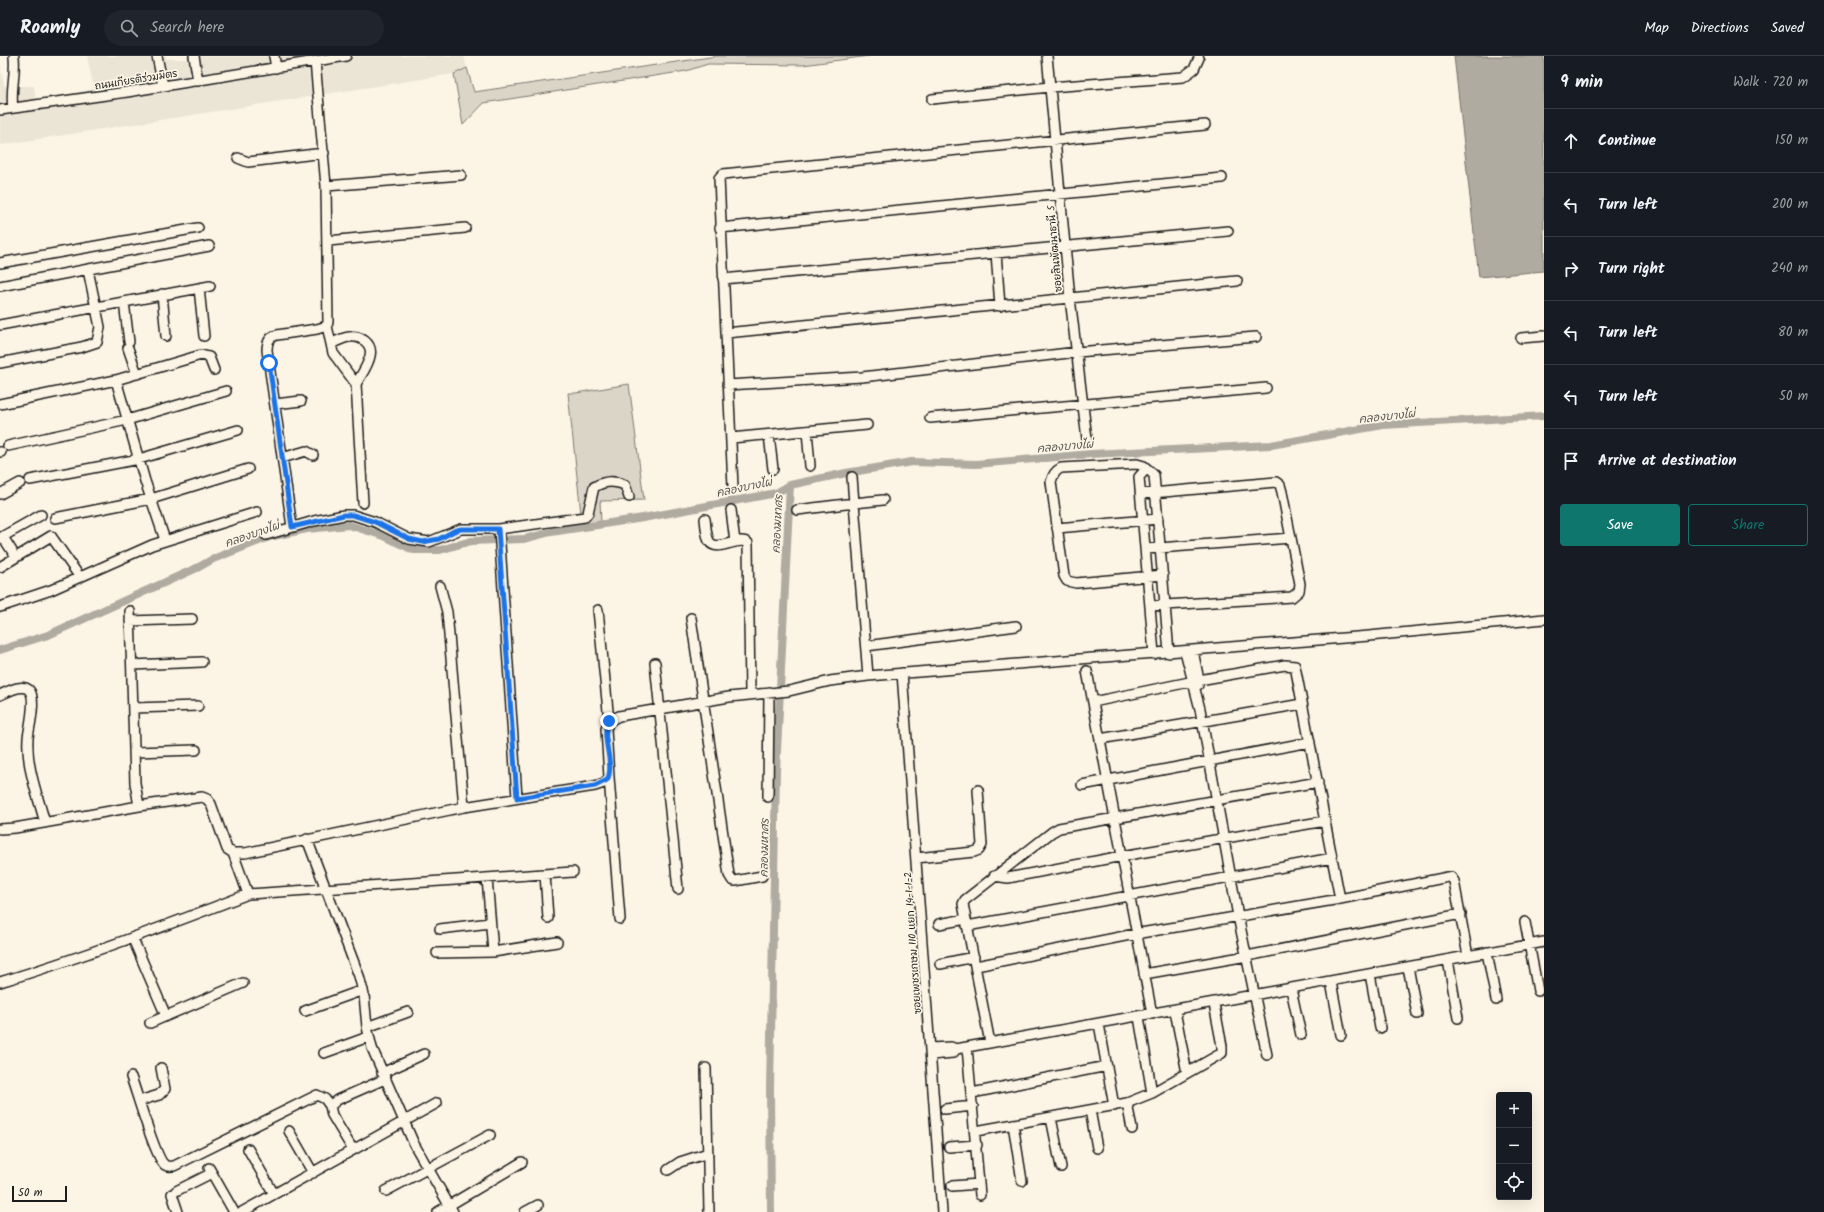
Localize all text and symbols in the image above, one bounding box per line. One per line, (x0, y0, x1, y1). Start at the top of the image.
search box (104, 10, 384, 46)
text: Roamly (20, 13, 80, 43)
text: Search here (150, 16, 224, 40)
icon: search (118, 17, 140, 39)
text: Map (1644, 17, 1669, 39)
text: Directions (1691, 17, 1749, 39)
text: Saved (1771, 17, 1804, 39)
street label: ถนนเกียรติร่วมมิตร (94, 66, 179, 94)
text: 9 min (1560, 69, 1603, 96)
text: Walk · 720 m (1733, 72, 1808, 93)
text: Continue (1598, 129, 1656, 153)
icon: ahead (1560, 130, 1582, 152)
text: 150 m (1775, 130, 1808, 151)
text: Turn left (1598, 193, 1658, 217)
icon: left (1560, 194, 1582, 216)
text: 200 m (1772, 194, 1808, 215)
street label: ซอยสินพัฒนาธานี 5 (1043, 204, 1067, 293)
text: Turn right (1598, 257, 1665, 281)
icon: right (1560, 258, 1582, 280)
text: 240 m (1771, 258, 1808, 279)
text: Turn left (1598, 321, 1658, 345)
icon: left (1560, 322, 1582, 344)
text: 80 m (1778, 322, 1808, 343)
route start (260, 354, 278, 372)
text: Turn left (1598, 385, 1658, 409)
icon: left (1560, 386, 1582, 408)
text: 50 m (1779, 386, 1808, 407)
water label: คลองบางไผ่ (1358, 405, 1418, 429)
water label: คลองบางไผ่ (1036, 435, 1096, 458)
text: Arrive at destination (1598, 449, 1737, 473)
icon: arrive (1560, 450, 1582, 472)
water label: คลองบางไผ่ (715, 473, 776, 503)
water label: คลองมหาศร (767, 493, 789, 554)
button: Save (1560, 504, 1680, 546)
button: Share (1688, 504, 1808, 546)
water label: คลองบางไผ่ (223, 517, 284, 553)
route end (600, 712, 618, 730)
water label: คลองมหาศร (755, 817, 775, 877)
street label: ซอยเพชรเกษม 110 แยก 14-1-1-2 (900, 871, 926, 1015)
map controls (1496, 1092, 1532, 1200)
button: + (1496, 1092, 1532, 1128)
button: − (1496, 1128, 1532, 1164)
button: locate (1496, 1164, 1532, 1200)
scale bar (12, 1184, 67, 1203)
text: 50 m (18, 1184, 43, 1202)

